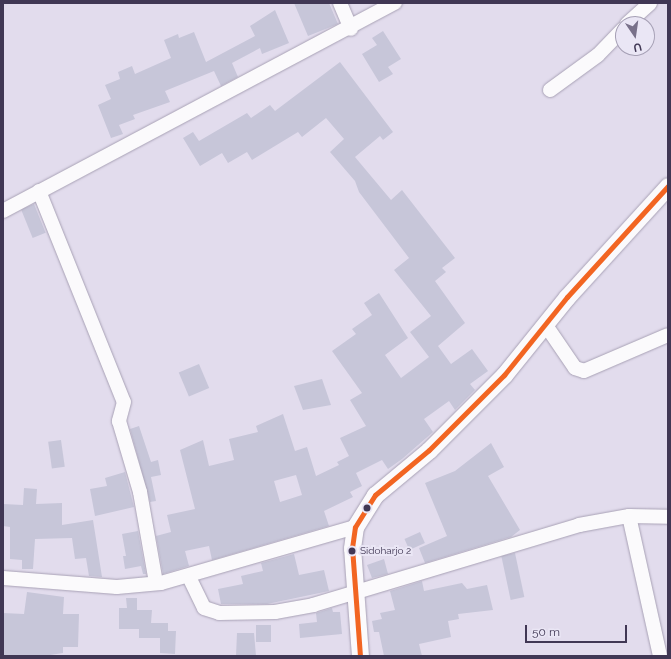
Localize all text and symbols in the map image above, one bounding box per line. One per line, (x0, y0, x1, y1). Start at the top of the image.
north arrow (615, 16, 655, 56)
text: U (632, 40, 643, 54)
unlabelled marker (362, 503, 372, 513)
place label: Sidoharjo 2 (360, 545, 411, 557)
marker: Sidoharjo 2 (347, 546, 357, 556)
scale bar (527, 617, 629, 643)
text: 50 m (532, 625, 560, 639)

